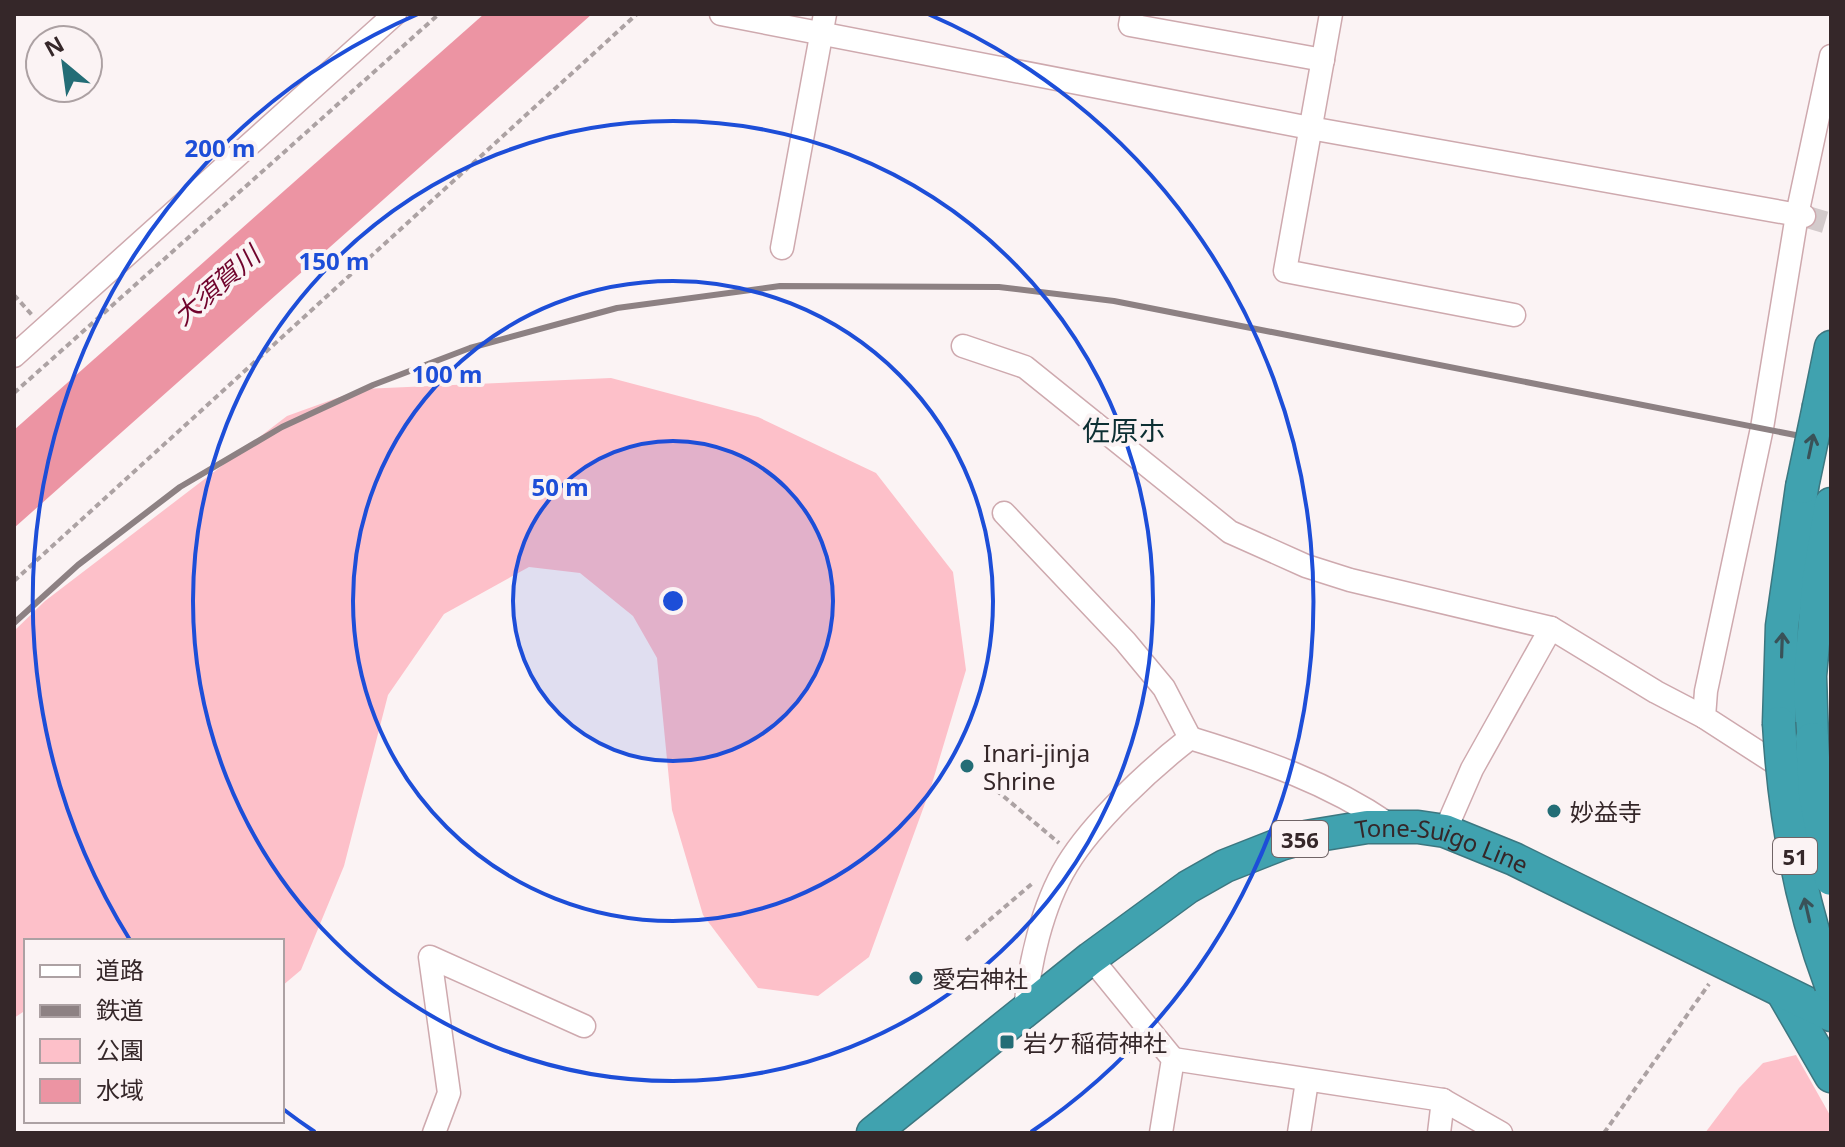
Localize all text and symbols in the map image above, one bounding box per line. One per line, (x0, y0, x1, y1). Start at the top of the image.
north arrow (24, 24, 104, 104)
text: N (39, 28, 69, 63)
text: 200 m (185, 131, 255, 164)
water label: 大須賀川 (165, 235, 269, 333)
text: 150 m (299, 244, 369, 277)
text: 100 m (412, 357, 482, 390)
district label: 佐原ホ (1082, 411, 1166, 449)
one-way arrow (1804, 434, 1819, 459)
text: 50 m (531, 470, 589, 503)
centre of rings (659, 587, 687, 615)
one-way arrow (1774, 632, 1789, 659)
place label: Inari-jinja Shrine (983, 736, 1090, 797)
marker: Inari-jinja Shrine (958, 757, 976, 775)
place label: 妙益寺 (1570, 795, 1642, 828)
marker: 妙益寺 (1545, 802, 1563, 820)
street label: Tone-Suigo Line (1353, 810, 1534, 880)
road number: 356 (1272, 821, 1328, 857)
road number: 51 (1773, 838, 1817, 874)
one-way arrow (1799, 898, 1814, 924)
legend (24, 939, 284, 1123)
text: 道路 (96, 953, 144, 986)
place label: 愛宕神社 (932, 962, 1028, 995)
marker: 愛宕神社 (907, 969, 925, 987)
text: 鉄道 (96, 993, 144, 1026)
place label: 岩ケ稲荷神社 (1023, 1026, 1167, 1059)
text: 公園 (96, 1033, 144, 1066)
marker: 岩ケ稲荷神社 (998, 1033, 1016, 1051)
text: 水域 (96, 1073, 144, 1106)

